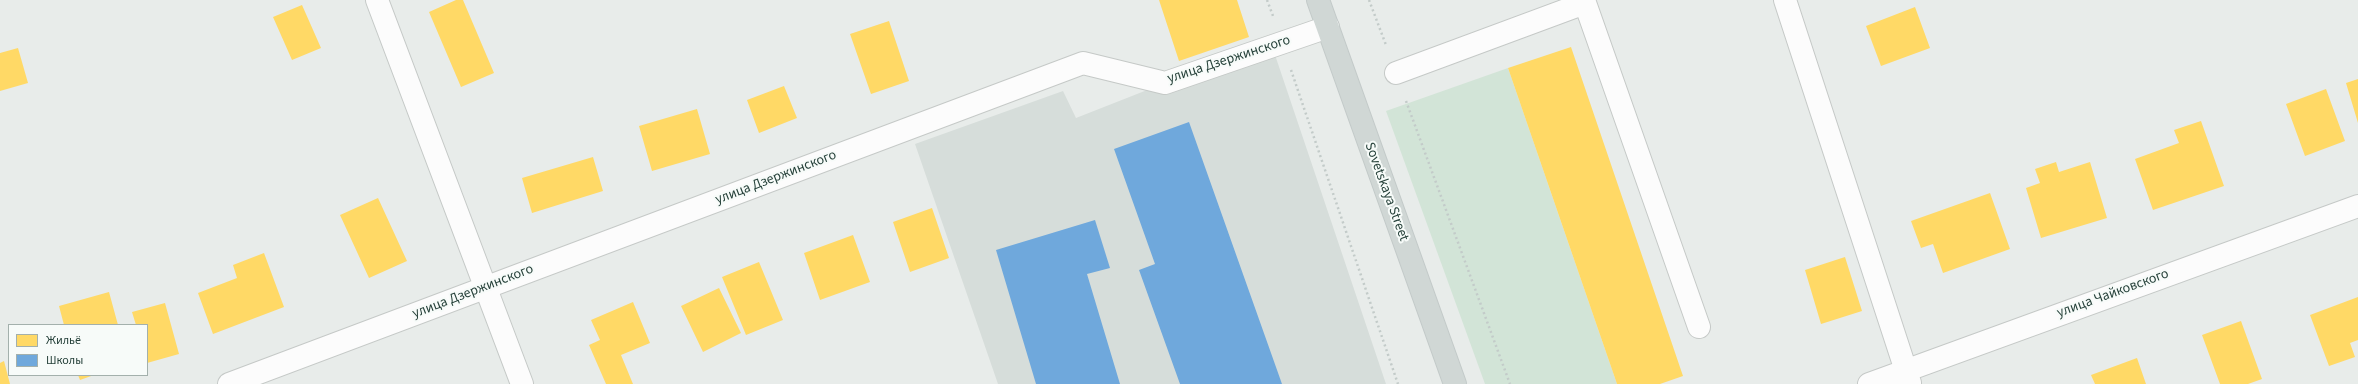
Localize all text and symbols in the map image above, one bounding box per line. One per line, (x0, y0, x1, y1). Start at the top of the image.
street label: улица Дзержинского (1165, 32, 1293, 88)
street label: Sovetskaya Street (1360, 140, 1412, 244)
street label: улица Дзержинского (713, 147, 839, 209)
street label: улица Дзержинского (410, 261, 536, 323)
street label: улица Чайковского (2055, 266, 2171, 322)
legend (8, 324, 148, 376)
text: Жильё (46, 332, 81, 349)
text: Школы (46, 352, 83, 369)

